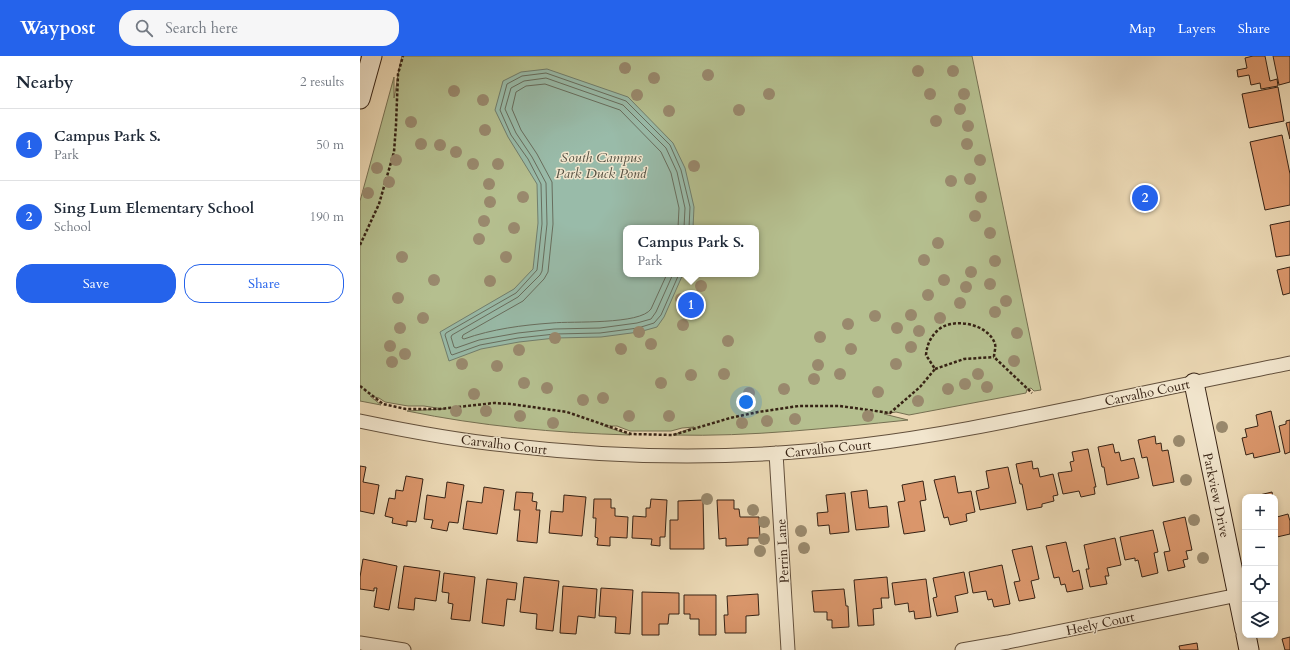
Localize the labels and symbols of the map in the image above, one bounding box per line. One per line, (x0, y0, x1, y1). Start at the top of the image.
water label: South Campus Park Duck Pond (555, 148, 648, 183)
pin: 2 (1132, 183, 1158, 213)
pin: 1 (678, 290, 704, 320)
street label: Carvalho Court (1103, 375, 1191, 411)
your location (736, 392, 756, 412)
street label: Carvalho Court (460, 431, 548, 459)
street label: Carvalho Court (784, 436, 872, 462)
street label: Parkview Drive (1198, 451, 1234, 539)
street label: Perrin Lane (772, 518, 794, 584)
street label: Heely Court (1064, 608, 1136, 640)

